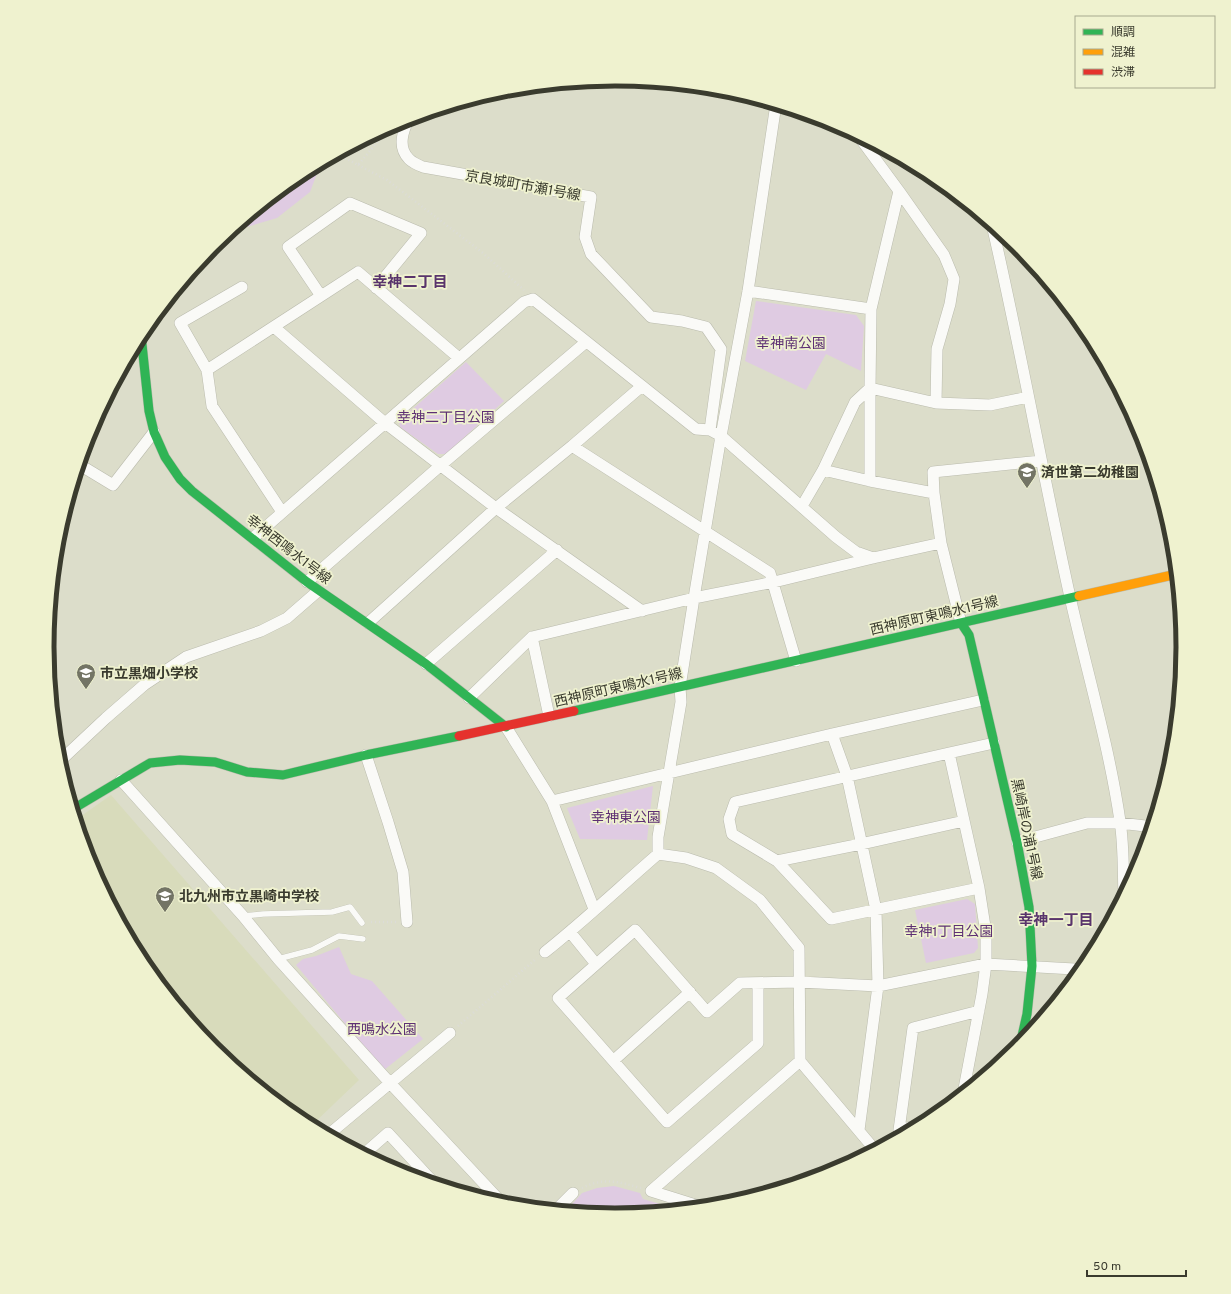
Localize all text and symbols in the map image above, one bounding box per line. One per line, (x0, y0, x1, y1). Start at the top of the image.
legend (1075, 16, 1215, 88)
text: 順調 (1111, 25, 1135, 41)
text: 混雑 (1111, 45, 1135, 61)
text: 渋滞 (1111, 65, 1135, 81)
street label: 京良城町市瀬1号線 (464, 168, 582, 205)
district label: 幸神二丁目 (372, 273, 448, 293)
park label: 幸神南公園 (756, 336, 826, 353)
park label: 幸神二丁目公園 (397, 410, 495, 427)
school or university icon: 済世第二幼稚園 (1016, 461, 1038, 489)
place label: 済世第二幼稚園 (1041, 464, 1139, 482)
street label: 幸神西鳴水1号線 (242, 512, 334, 589)
street label: 西神原町東鳴水1号線 (868, 593, 1000, 640)
school or university icon: 市立黒畑小学校 (75, 662, 97, 690)
street label: 西神原町東鳴水1号線 (552, 665, 684, 712)
place label: 市立黒畑小学校 (100, 666, 198, 683)
street label: 黒崎岸の浦1号線 (1006, 777, 1045, 882)
park label: 幸神東公園 (591, 810, 661, 827)
school or university icon: 北九州市立黒崎中学校 (154, 885, 176, 913)
place label: 北九州市立黒崎中学校 (179, 888, 319, 906)
district label: 幸神一丁目 (1018, 911, 1094, 931)
park label: 幸神1丁目公園 (904, 924, 994, 941)
park label: 西鳴水公園 (347, 1022, 417, 1039)
scale bar (1087, 1252, 1186, 1278)
text: 50 m (1093, 1259, 1121, 1275)

